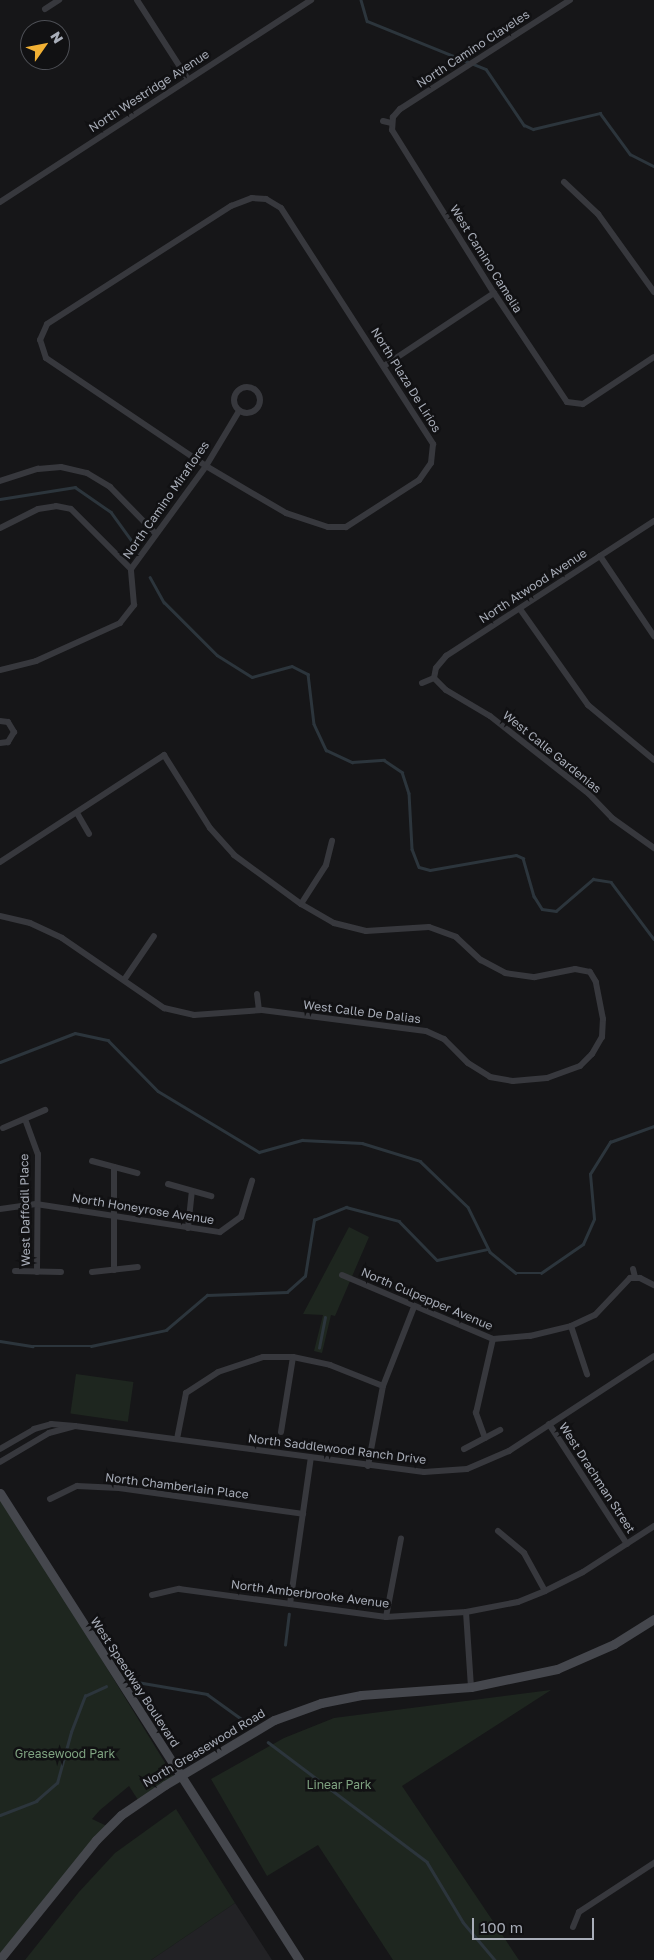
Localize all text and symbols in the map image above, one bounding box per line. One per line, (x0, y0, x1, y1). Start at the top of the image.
street label: North Camino Claveles (414, 7, 532, 91)
north arrow (20, 20, 70, 70)
text: N (47, 28, 67, 46)
street label: North Westridge Avenue (86, 47, 212, 135)
street label: West Camino Camelia (447, 202, 525, 316)
street label: North Plaza De Lirios (368, 325, 444, 435)
street label: North Camino Miraflores (120, 438, 212, 562)
street label: North Atwood Avenue (476, 546, 590, 626)
street label: West Calle Gardenias (500, 708, 604, 796)
street label: West Calle De Dalias (302, 998, 422, 1026)
street label: West Daffodil Place (17, 1154, 33, 1266)
street label: North Honeyrose Avenue (71, 1191, 215, 1227)
street label: North Culpepper Avenue (359, 1265, 495, 1333)
street label: West Drachman Street (556, 1420, 638, 1536)
street label: North Saddlewood Ranch Drive (247, 1431, 427, 1467)
street label: North Chamberlain Place (104, 1470, 250, 1502)
street label: North Amberbrooke Avenue (230, 1577, 390, 1611)
street label: West Speedway Boulevard (87, 1614, 183, 1750)
street label: North Greasewood Road (140, 1706, 268, 1790)
park label: Greasewood Park (15, 1747, 115, 1761)
park label: Linear Park (307, 1778, 371, 1792)
scale bar (474, 1908, 596, 1940)
text: 100 m (480, 1918, 523, 1936)

